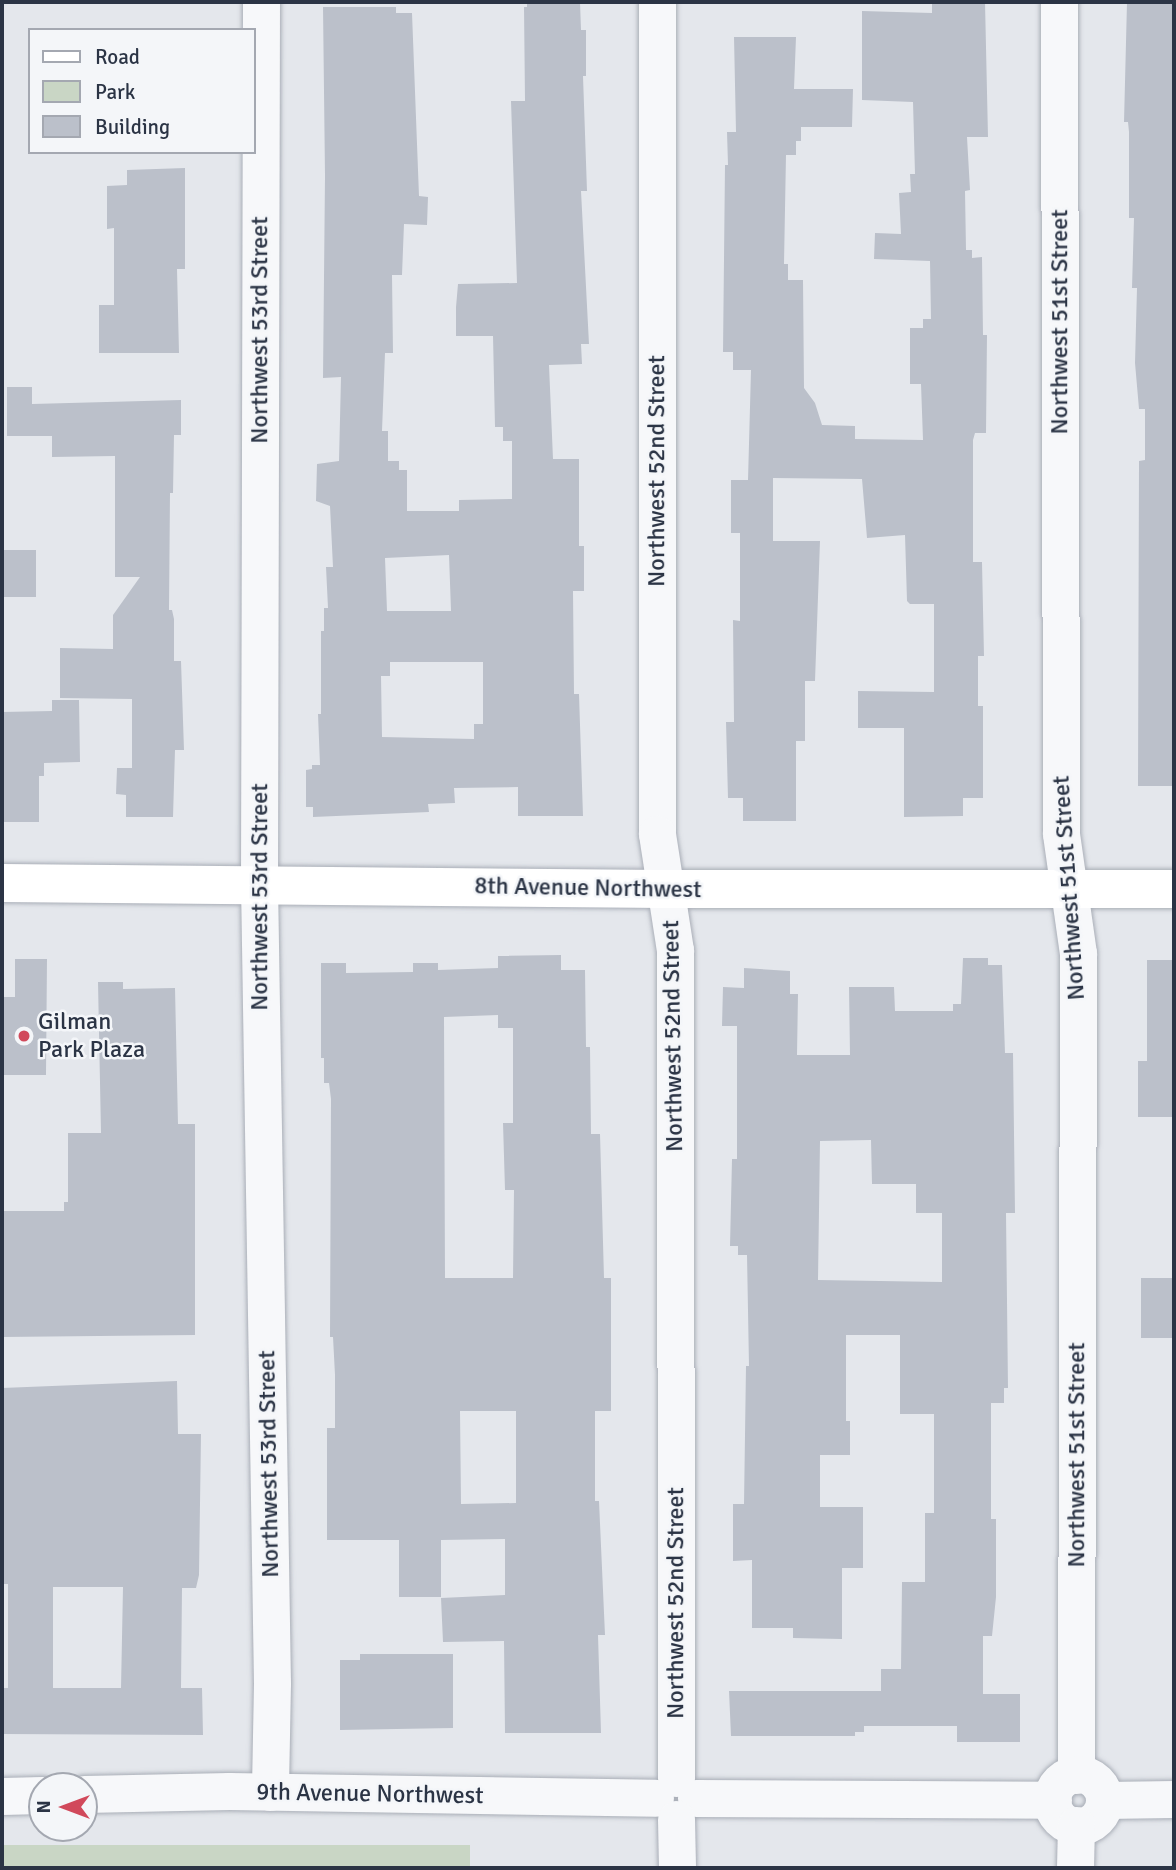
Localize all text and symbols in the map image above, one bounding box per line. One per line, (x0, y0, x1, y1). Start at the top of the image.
legend (28, 28, 256, 154)
text: Road (95, 44, 140, 70)
text: Park (95, 79, 135, 105)
text: Building (95, 114, 170, 140)
street label: Northwest 51st Street (1046, 209, 1074, 435)
street label: Northwest 53rd Street (246, 216, 274, 444)
street label: Northwest 52nd Street (643, 355, 671, 587)
street label: Northwest 51st Street (1047, 775, 1091, 1001)
street label: Northwest 53rd Street (246, 783, 274, 1011)
street label: 8th Avenue Northwest (474, 872, 702, 904)
street label: Northwest 52nd Street (657, 920, 689, 1152)
place label: Gilman Park Plaza (38, 1008, 145, 1064)
marker: Gilman Park Plaza (16, 1028, 32, 1044)
street label: Northwest 51st Street (1063, 1342, 1091, 1568)
street label: Northwest 53rd Street (253, 1350, 285, 1578)
street label: Northwest 52nd Street (662, 1487, 690, 1719)
north arrow (28, 1772, 98, 1842)
street label: 9th Avenue Northwest (256, 1778, 484, 1810)
text: N (32, 1800, 56, 1814)

